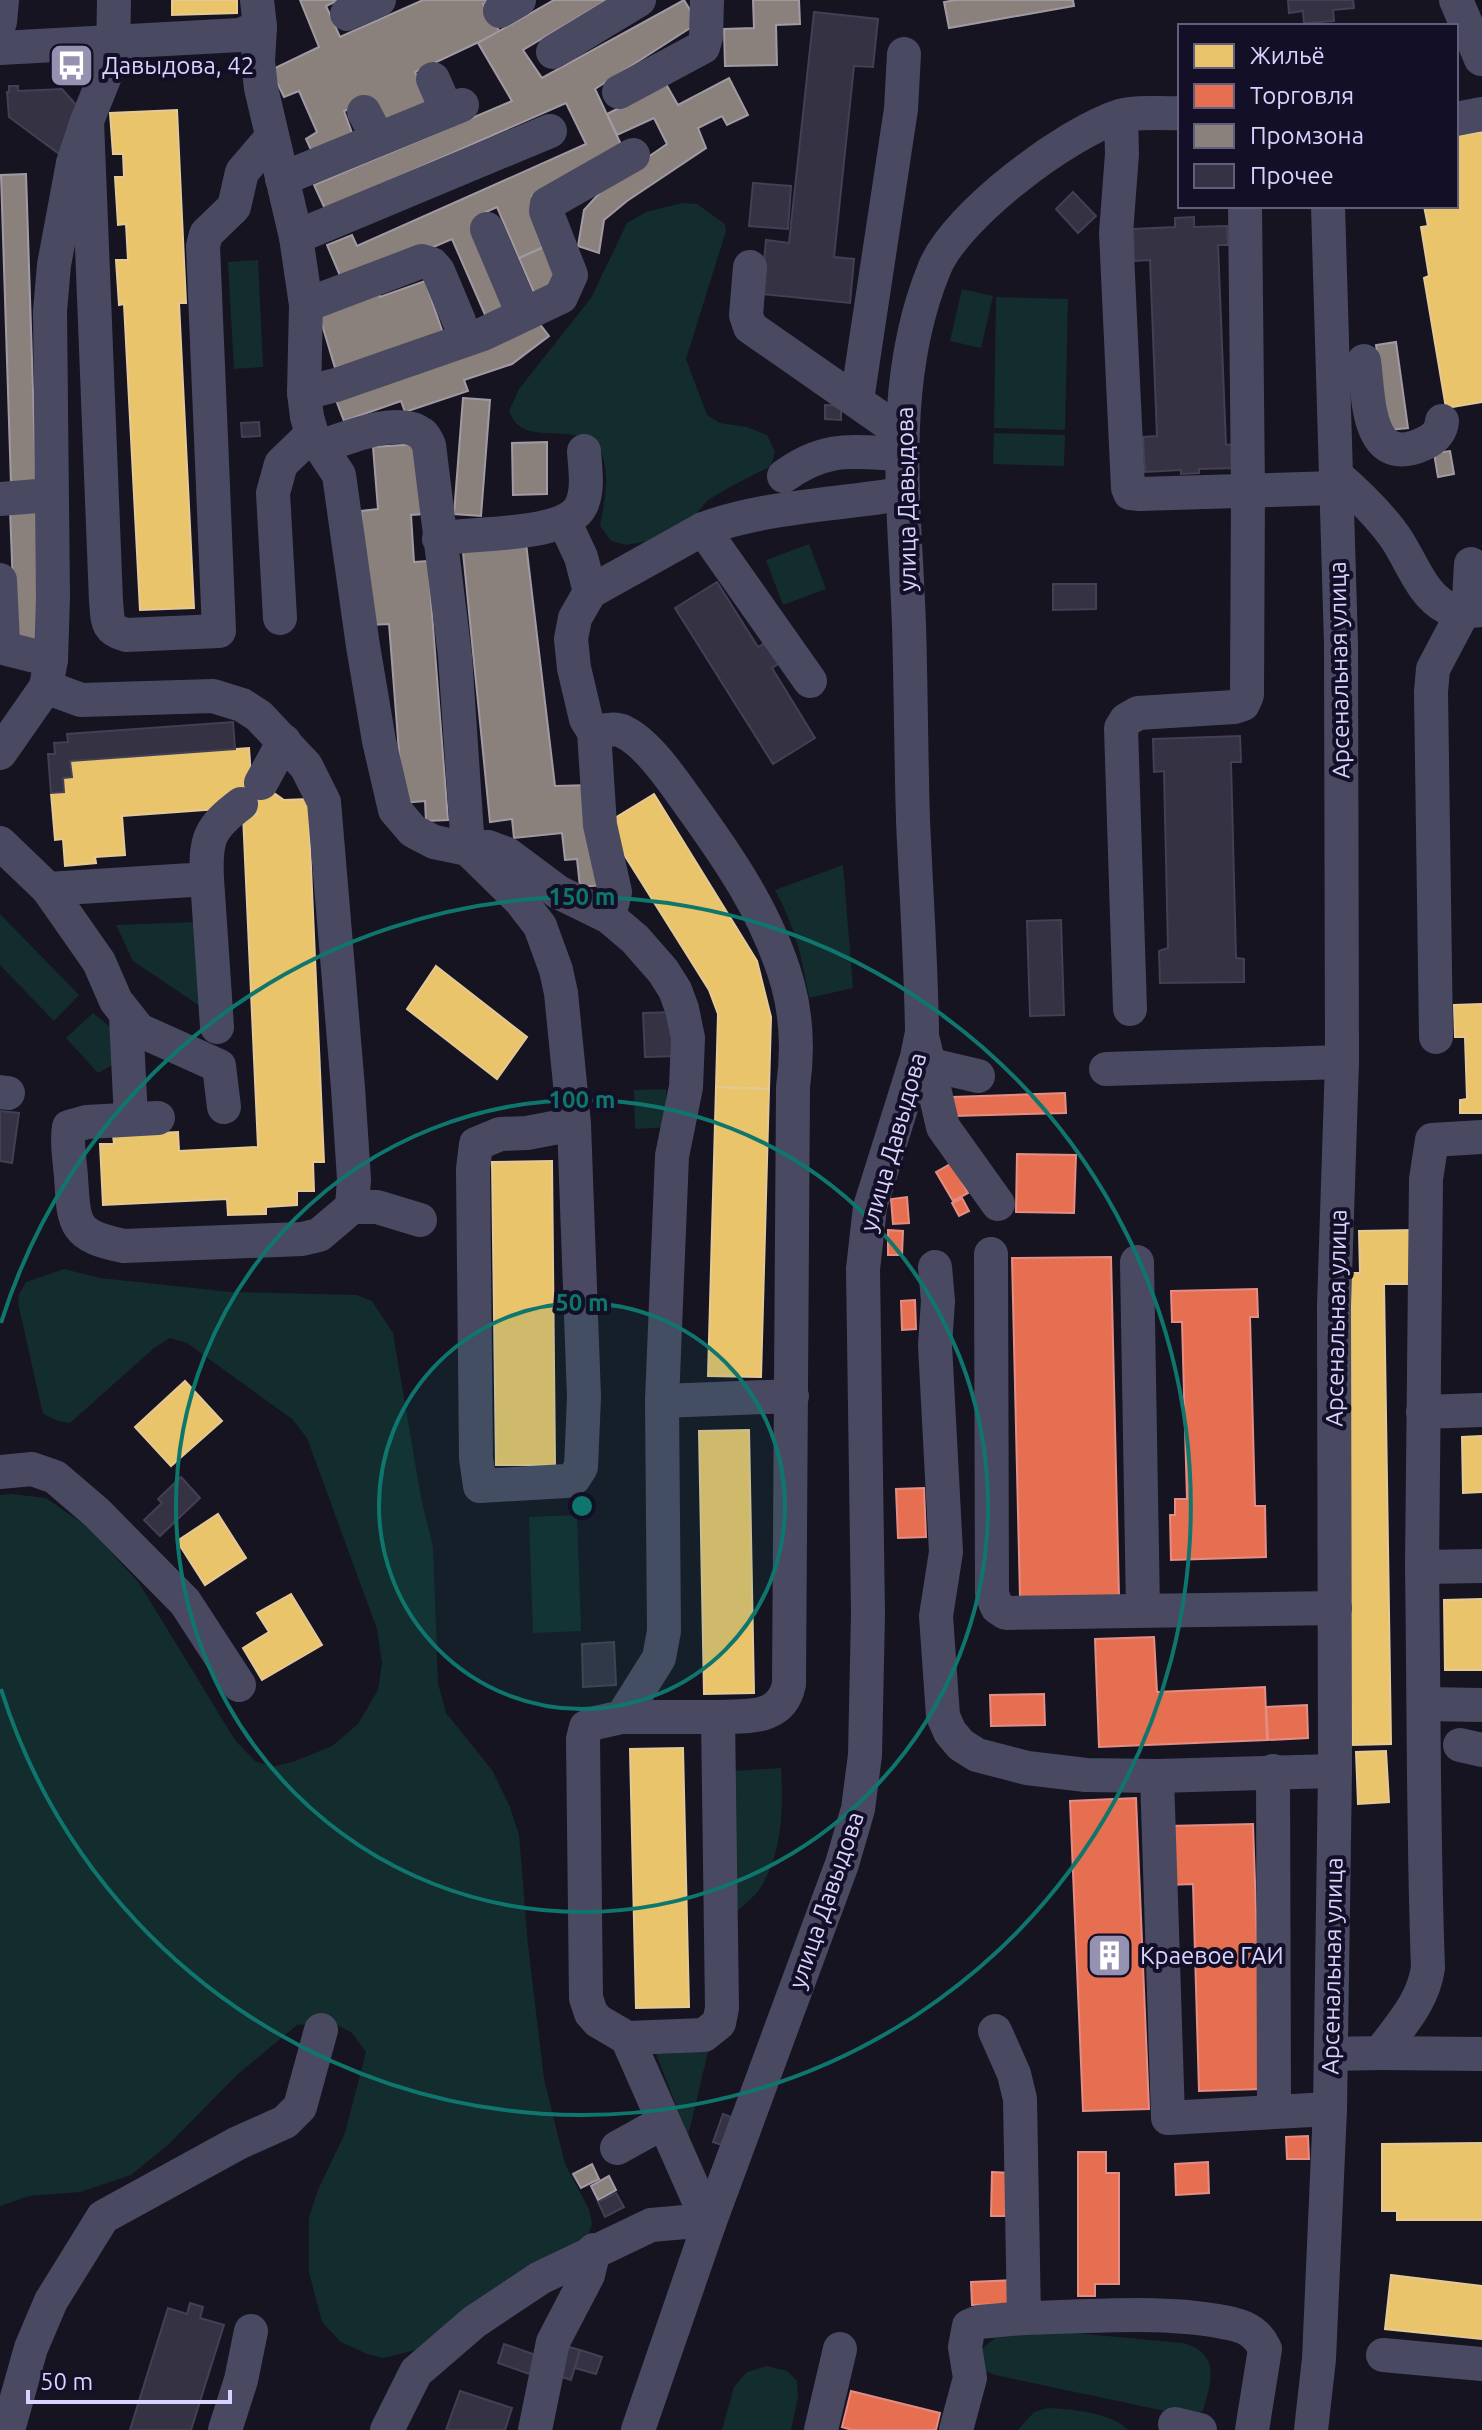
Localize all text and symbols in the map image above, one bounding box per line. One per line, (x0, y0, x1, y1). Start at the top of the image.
legend (1178, 24, 1458, 208)
bus stop icon: Давыдова, 42 (47, 41, 95, 89)
text: Жильё (1250, 42, 1325, 69)
place label: Давыдова, 42 (102, 52, 254, 79)
text: Торговля (1250, 82, 1354, 109)
text: Промзона (1250, 122, 1364, 149)
text: Прочее (1250, 162, 1334, 189)
street label: улица Давыдова (891, 406, 921, 592)
street label: Арсенальная улица (1324, 561, 1354, 779)
text: 150 m (549, 883, 615, 910)
street label: улица Давыдова (855, 1049, 931, 1235)
text: 100 m (549, 1086, 615, 1113)
street label: Арсенальная улица (1321, 1209, 1351, 1427)
text: 50 m (555, 1289, 609, 1316)
centre of rings (568, 1492, 596, 1520)
street label: улица Давыдова (783, 1808, 869, 1992)
street label: Арсенальная улица (1317, 1857, 1347, 2075)
building icon: Краевое ГАИ (1085, 1931, 1133, 1979)
place label: Краевое ГАИ (1140, 1942, 1284, 1969)
scale bar (28, 2354, 230, 2404)
text: 50 m (40, 2368, 93, 2395)

